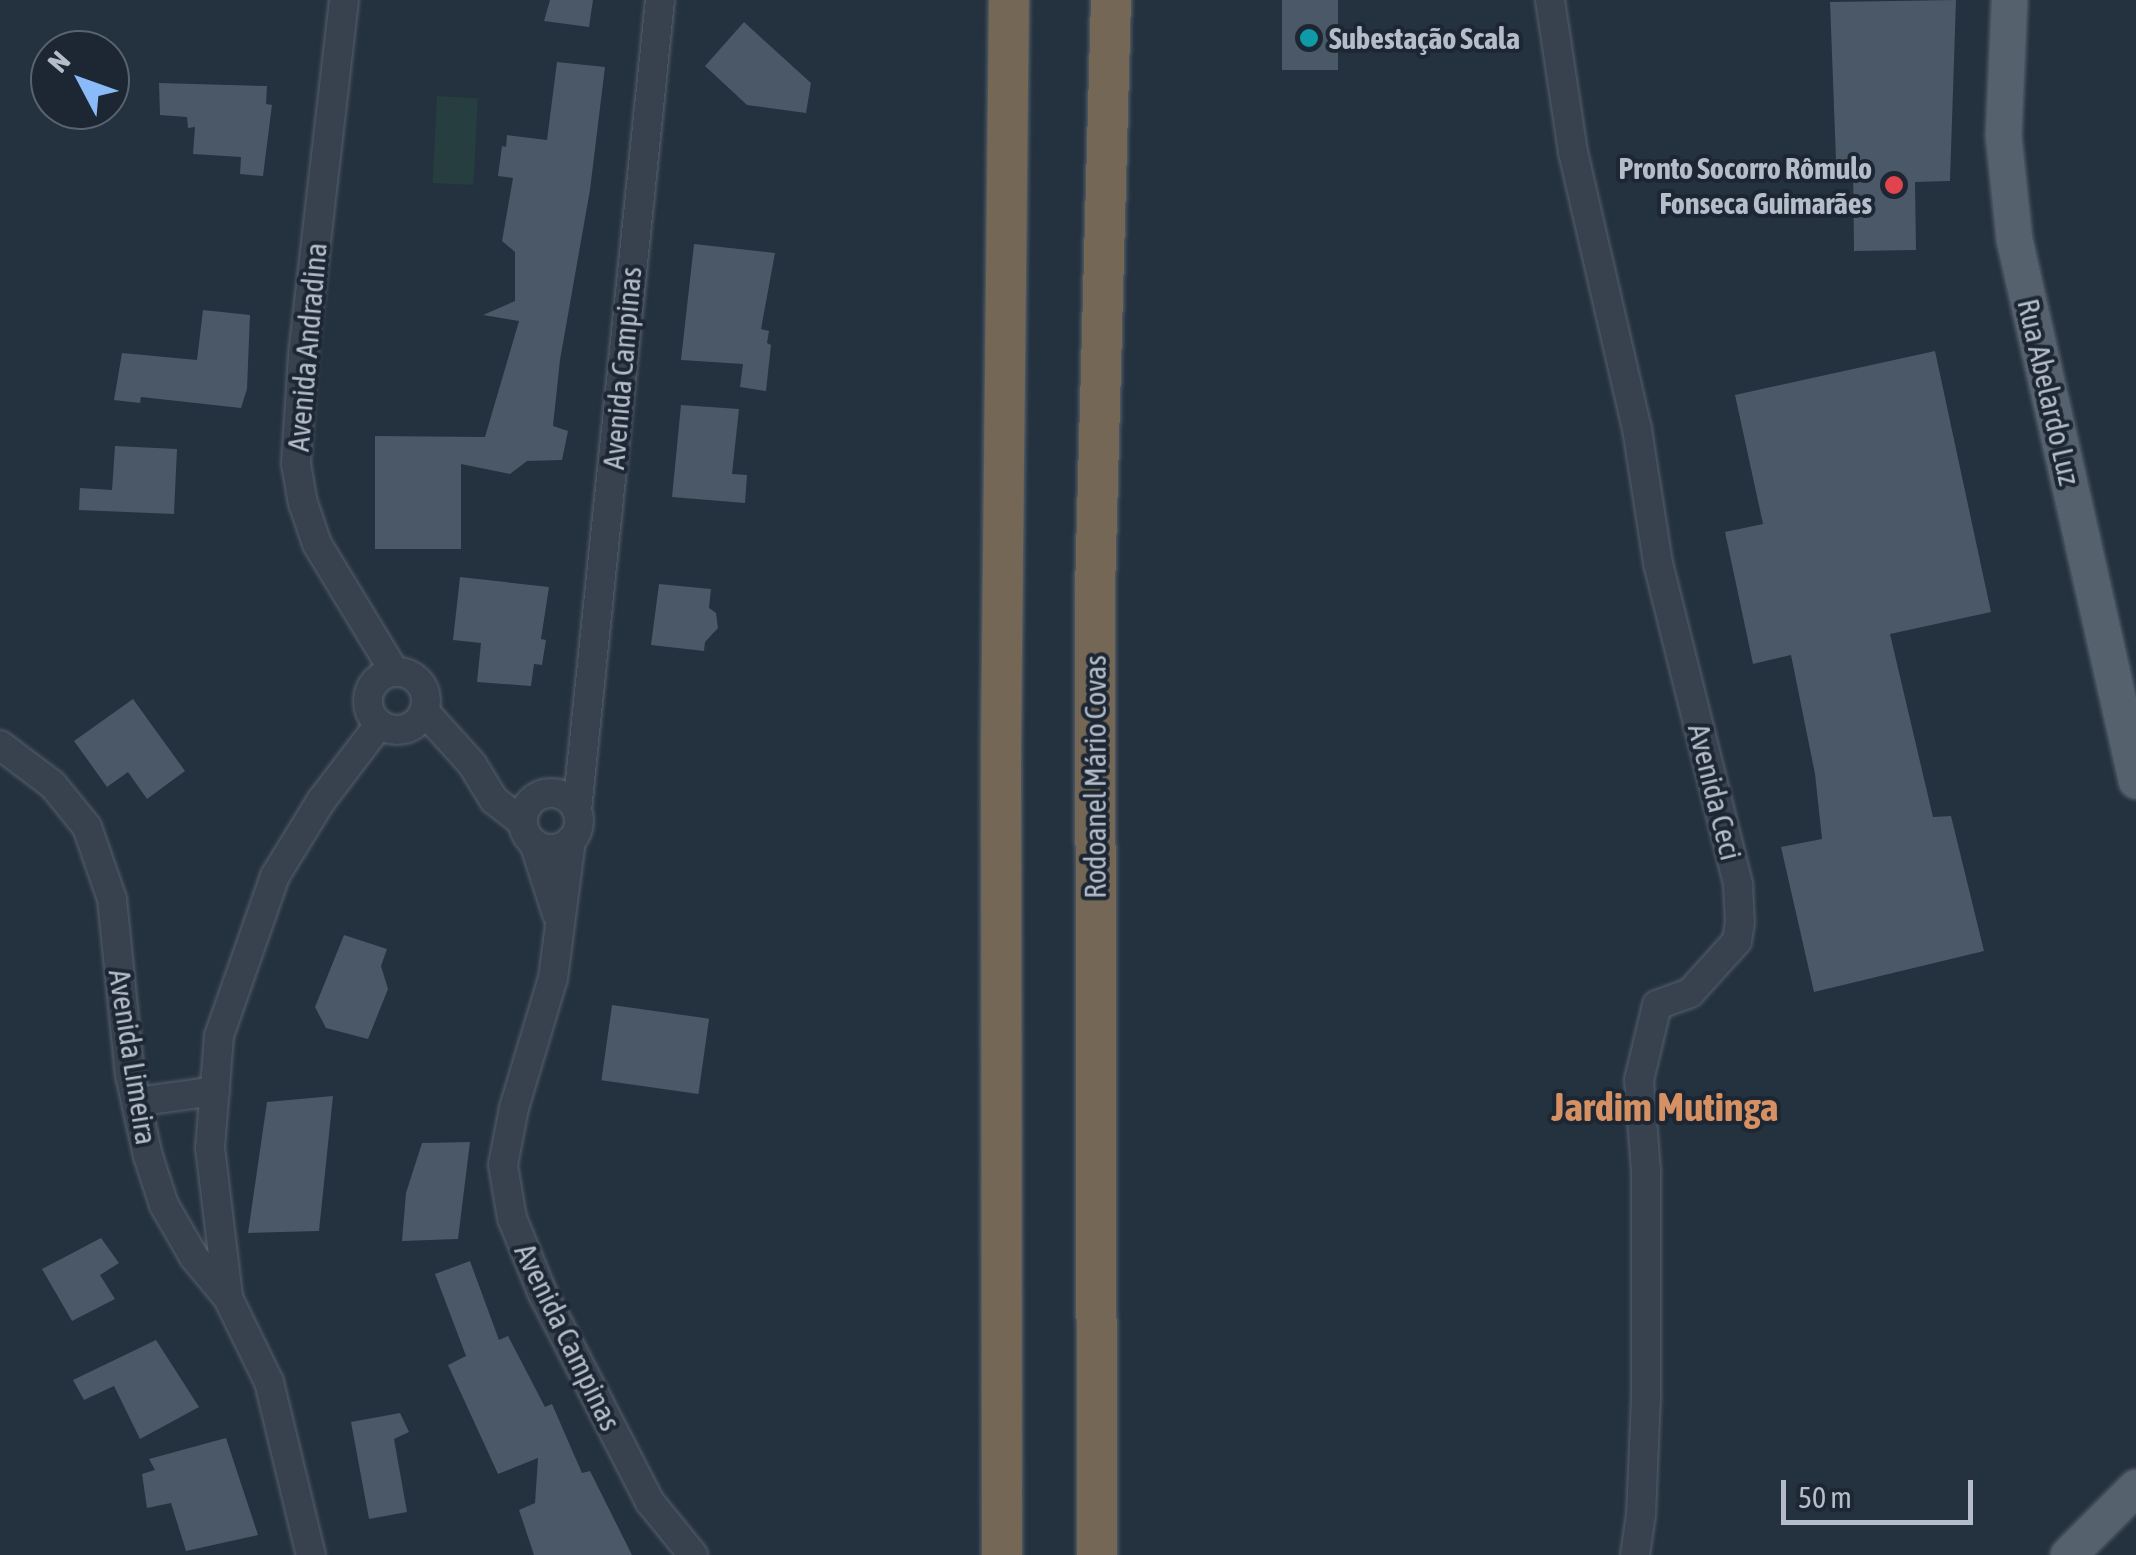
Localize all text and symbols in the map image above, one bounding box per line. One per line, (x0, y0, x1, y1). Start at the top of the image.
place label: Subestação Scala (1329, 20, 1520, 56)
marker: Subestação Scala (1298, 27, 1320, 49)
north arrow (30, 30, 130, 130)
text: N (41, 45, 76, 78)
place label: Pronto Socorro Rômulo Fonseca Guimarães (1619, 150, 1872, 220)
marker: Pronto Socorro Rômulo Fonseca Guimarães (1881, 172, 1907, 198)
street label: Avenida Andradina (280, 241, 334, 453)
street label: Avenida Campinas (595, 265, 649, 471)
street label: Rua Abelardo Luz (2010, 295, 2088, 489)
street label: Rodoanel Mário Covas (1077, 655, 1113, 899)
street label: Avenida Ceci (1681, 720, 1749, 864)
street label: Avenida Limeira (101, 967, 165, 1147)
district label: Jardim Mutinga (1552, 1083, 1778, 1131)
street label: Avenida Campinas (507, 1238, 629, 1436)
scale bar (1786, 1460, 1978, 1522)
text: 50 m (1798, 1480, 1852, 1514)

